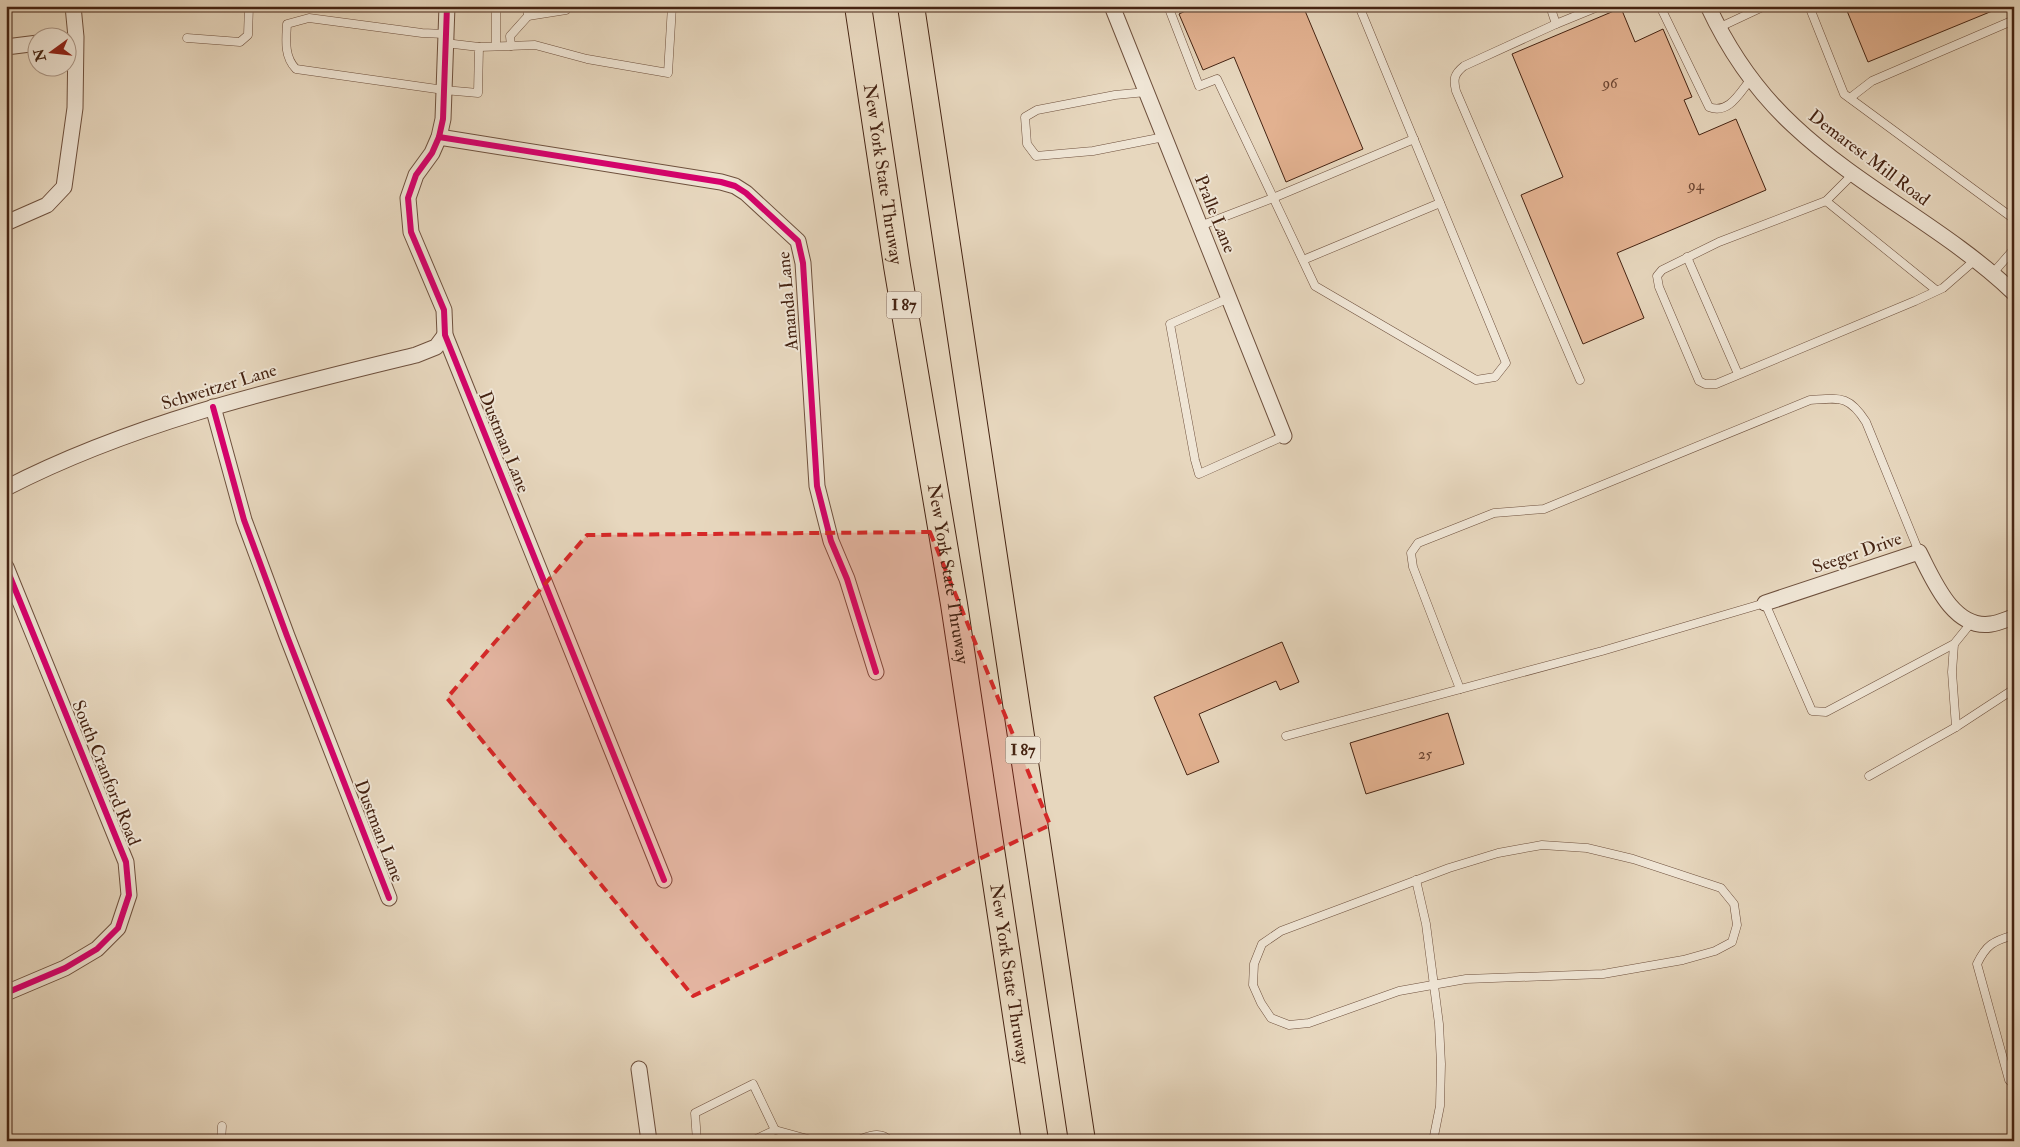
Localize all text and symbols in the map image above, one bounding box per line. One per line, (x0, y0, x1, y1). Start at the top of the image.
north arrow (28, 28, 78, 78)
text: N (30, 47, 50, 64)
house number: 96 (1601, 74, 1619, 93)
street label: New York State Thruway (858, 82, 908, 267)
street label: Demarest Mill Road (1804, 105, 1934, 211)
street label: Pralle Lane (1189, 172, 1241, 257)
house number: 94 (1687, 176, 1705, 195)
street label: Amanda Lane (772, 250, 804, 352)
road number: I 87 (886, 292, 922, 318)
street label: Schweitzer Lane (159, 358, 280, 415)
street label: Dustman Lane (473, 388, 535, 497)
street label: New York State Thruway (922, 482, 975, 666)
street label: Seeger Drive (1809, 527, 1905, 579)
street label: South Cranford Road (66, 697, 146, 849)
road number: I 87 (1006, 736, 1040, 764)
house number: 25 (1418, 745, 1432, 764)
street label: Dustman Lane (349, 777, 409, 886)
street label: New York State Thruway (985, 882, 1035, 1067)

